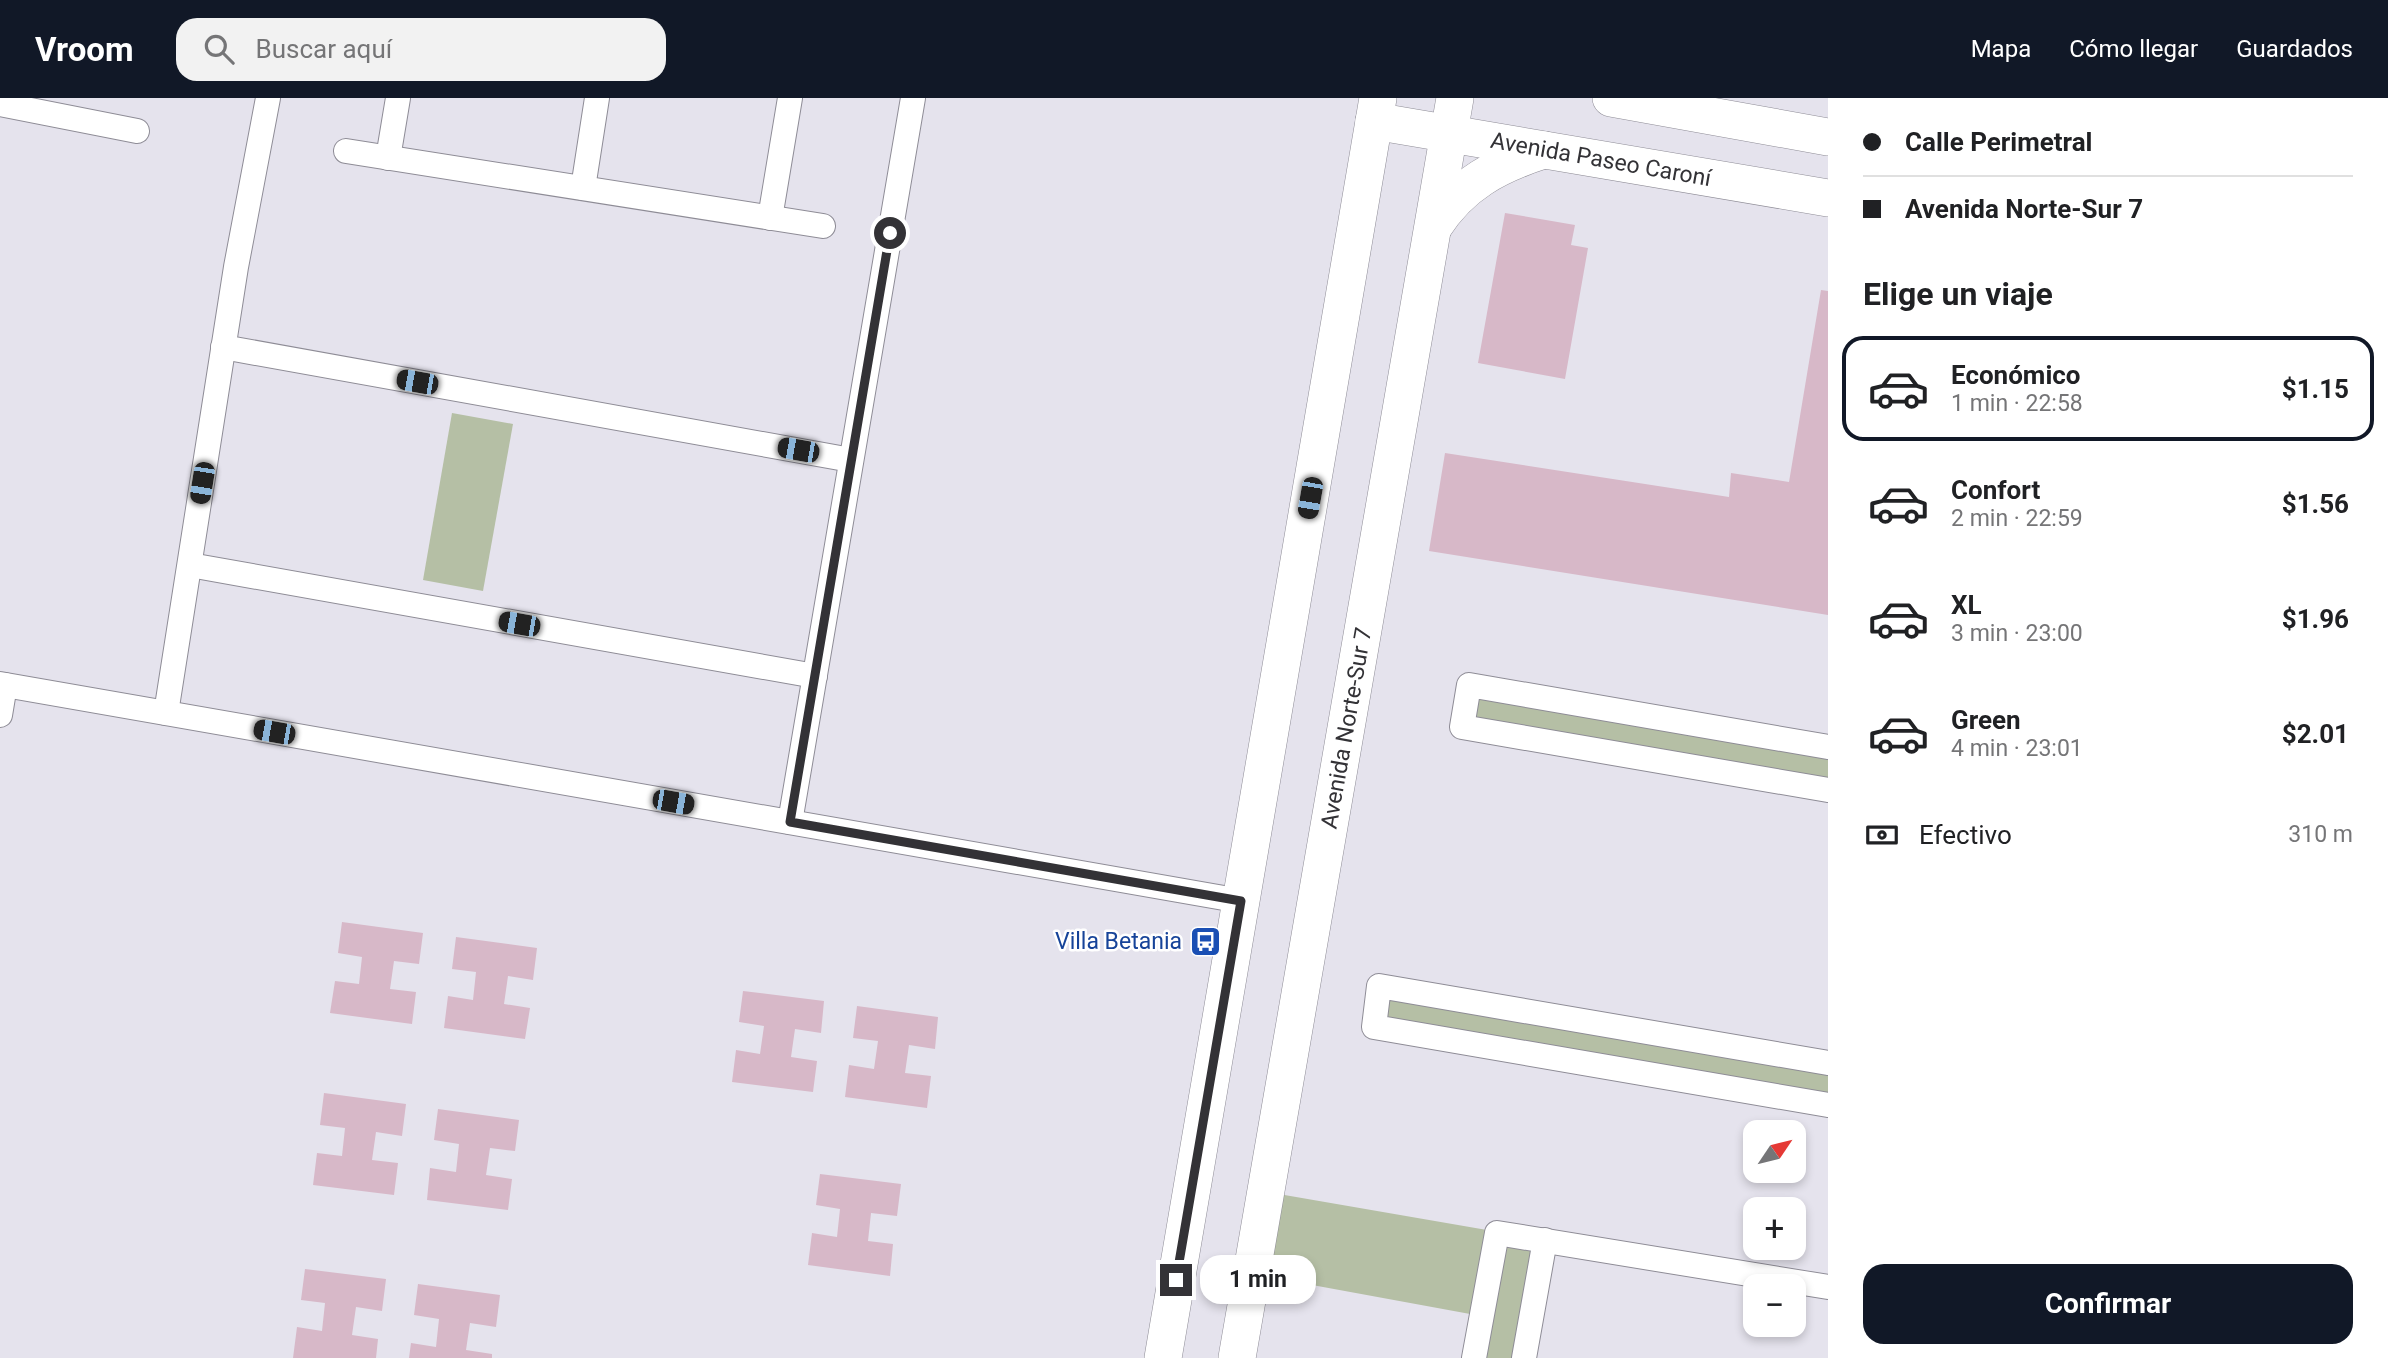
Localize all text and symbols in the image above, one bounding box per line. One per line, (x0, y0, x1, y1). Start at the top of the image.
search box (176, 18, 666, 81)
text: Vroom (35, 30, 134, 69)
icon: search (200, 30, 238, 68)
text: Buscar aquí (256, 34, 392, 64)
text: Mapa (1971, 35, 2031, 63)
text: Cómo llegar (2069, 35, 2198, 63)
text: Guardados (2236, 35, 2353, 63)
street label: Avenida Paseo Caroní (1489, 127, 1715, 192)
text: Calle Perimetral (1905, 127, 2092, 157)
text: Avenida Norte-Sur 7 (1905, 194, 2143, 224)
route start (874, 217, 906, 249)
text: Elige un viaje (1863, 275, 2053, 313)
icon: car (1867, 357, 1930, 420)
text: Económico (1951, 360, 2080, 390)
car (395, 368, 440, 396)
text: $1.15 (2282, 374, 2349, 404)
text: 1 min · 22:58 (1951, 390, 2083, 417)
car (776, 436, 821, 464)
car (189, 461, 216, 505)
icon: car (1867, 472, 1930, 535)
car (1297, 475, 1324, 521)
text: Confort (1951, 475, 2040, 505)
text: $1.56 (2282, 489, 2349, 519)
text: 2 min · 22:59 (1951, 505, 2083, 532)
icon: car (1867, 587, 1930, 650)
text: XL (1951, 590, 1982, 620)
text: $1.96 (2282, 604, 2349, 634)
car (497, 610, 542, 638)
text: 3 min · 23:00 (1951, 620, 2083, 647)
street label: Avenida Norte-Sur 7 (1315, 625, 1377, 831)
icon: car (1867, 702, 1930, 765)
text: Green (1951, 705, 2021, 735)
car (252, 718, 297, 746)
text: $2.01 (2282, 719, 2349, 749)
text: 4 min · 23:01 (1951, 735, 2083, 762)
car (651, 788, 696, 816)
icon: cash (1863, 816, 1901, 854)
text: Efectivo (1919, 820, 2012, 850)
text: 310 m (2288, 821, 2353, 848)
bus stop icon: Villa Betania (1188, 924, 1222, 958)
place label: Villa Betania (1055, 928, 1182, 955)
north arrow (1743, 1120, 1806, 1183)
map controls (1743, 1120, 1806, 1337)
button: + (1743, 1197, 1806, 1260)
callout: 1 min (1200, 1256, 1316, 1304)
route end (1160, 1264, 1192, 1296)
button: Confirmar (1863, 1264, 2353, 1344)
text: 1 min (1229, 1266, 1287, 1293)
button: − (1743, 1274, 1806, 1337)

